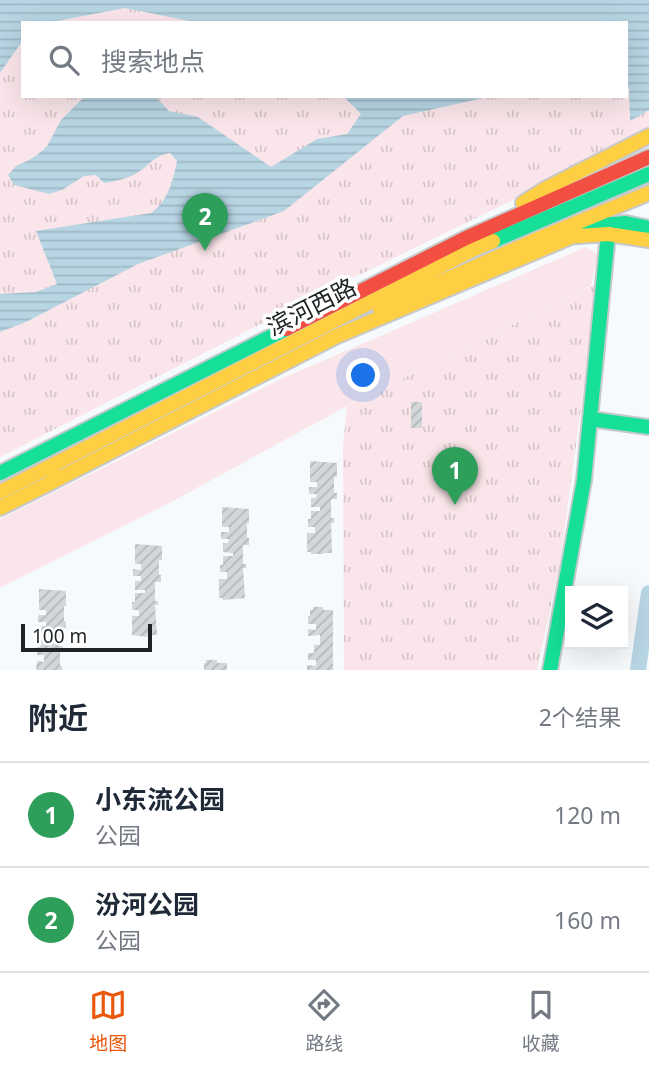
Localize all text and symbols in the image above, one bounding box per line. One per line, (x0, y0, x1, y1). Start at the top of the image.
search box (21, 21, 628, 98)
icon: search (45, 41, 83, 79)
text: 搜索地点 (101, 43, 205, 79)
pin: 2 (182, 193, 228, 251)
street label: 滨河西路 (261, 270, 361, 342)
your location (346, 358, 380, 392)
pin: 1 (432, 447, 478, 505)
map controls (565, 586, 628, 649)
button: layers (565, 586, 628, 649)
scale bar (21, 621, 152, 653)
text: 100 m (32, 623, 87, 649)
text: 附近 (28, 697, 88, 738)
text: 2个结果 (539, 701, 621, 733)
text: 小东流公园 (95, 781, 225, 817)
text: 1 (44, 799, 58, 831)
text: 120 m (554, 799, 621, 831)
text: 公园 (95, 819, 141, 851)
text: 汾河公园 (95, 886, 199, 922)
text: 2 (44, 904, 58, 936)
text: 160 m (554, 904, 621, 936)
text: 公园 (95, 924, 141, 956)
tab: 地图 (89, 986, 127, 1056)
tab: 路线 (305, 986, 344, 1056)
tab: 收藏 (522, 986, 560, 1056)

